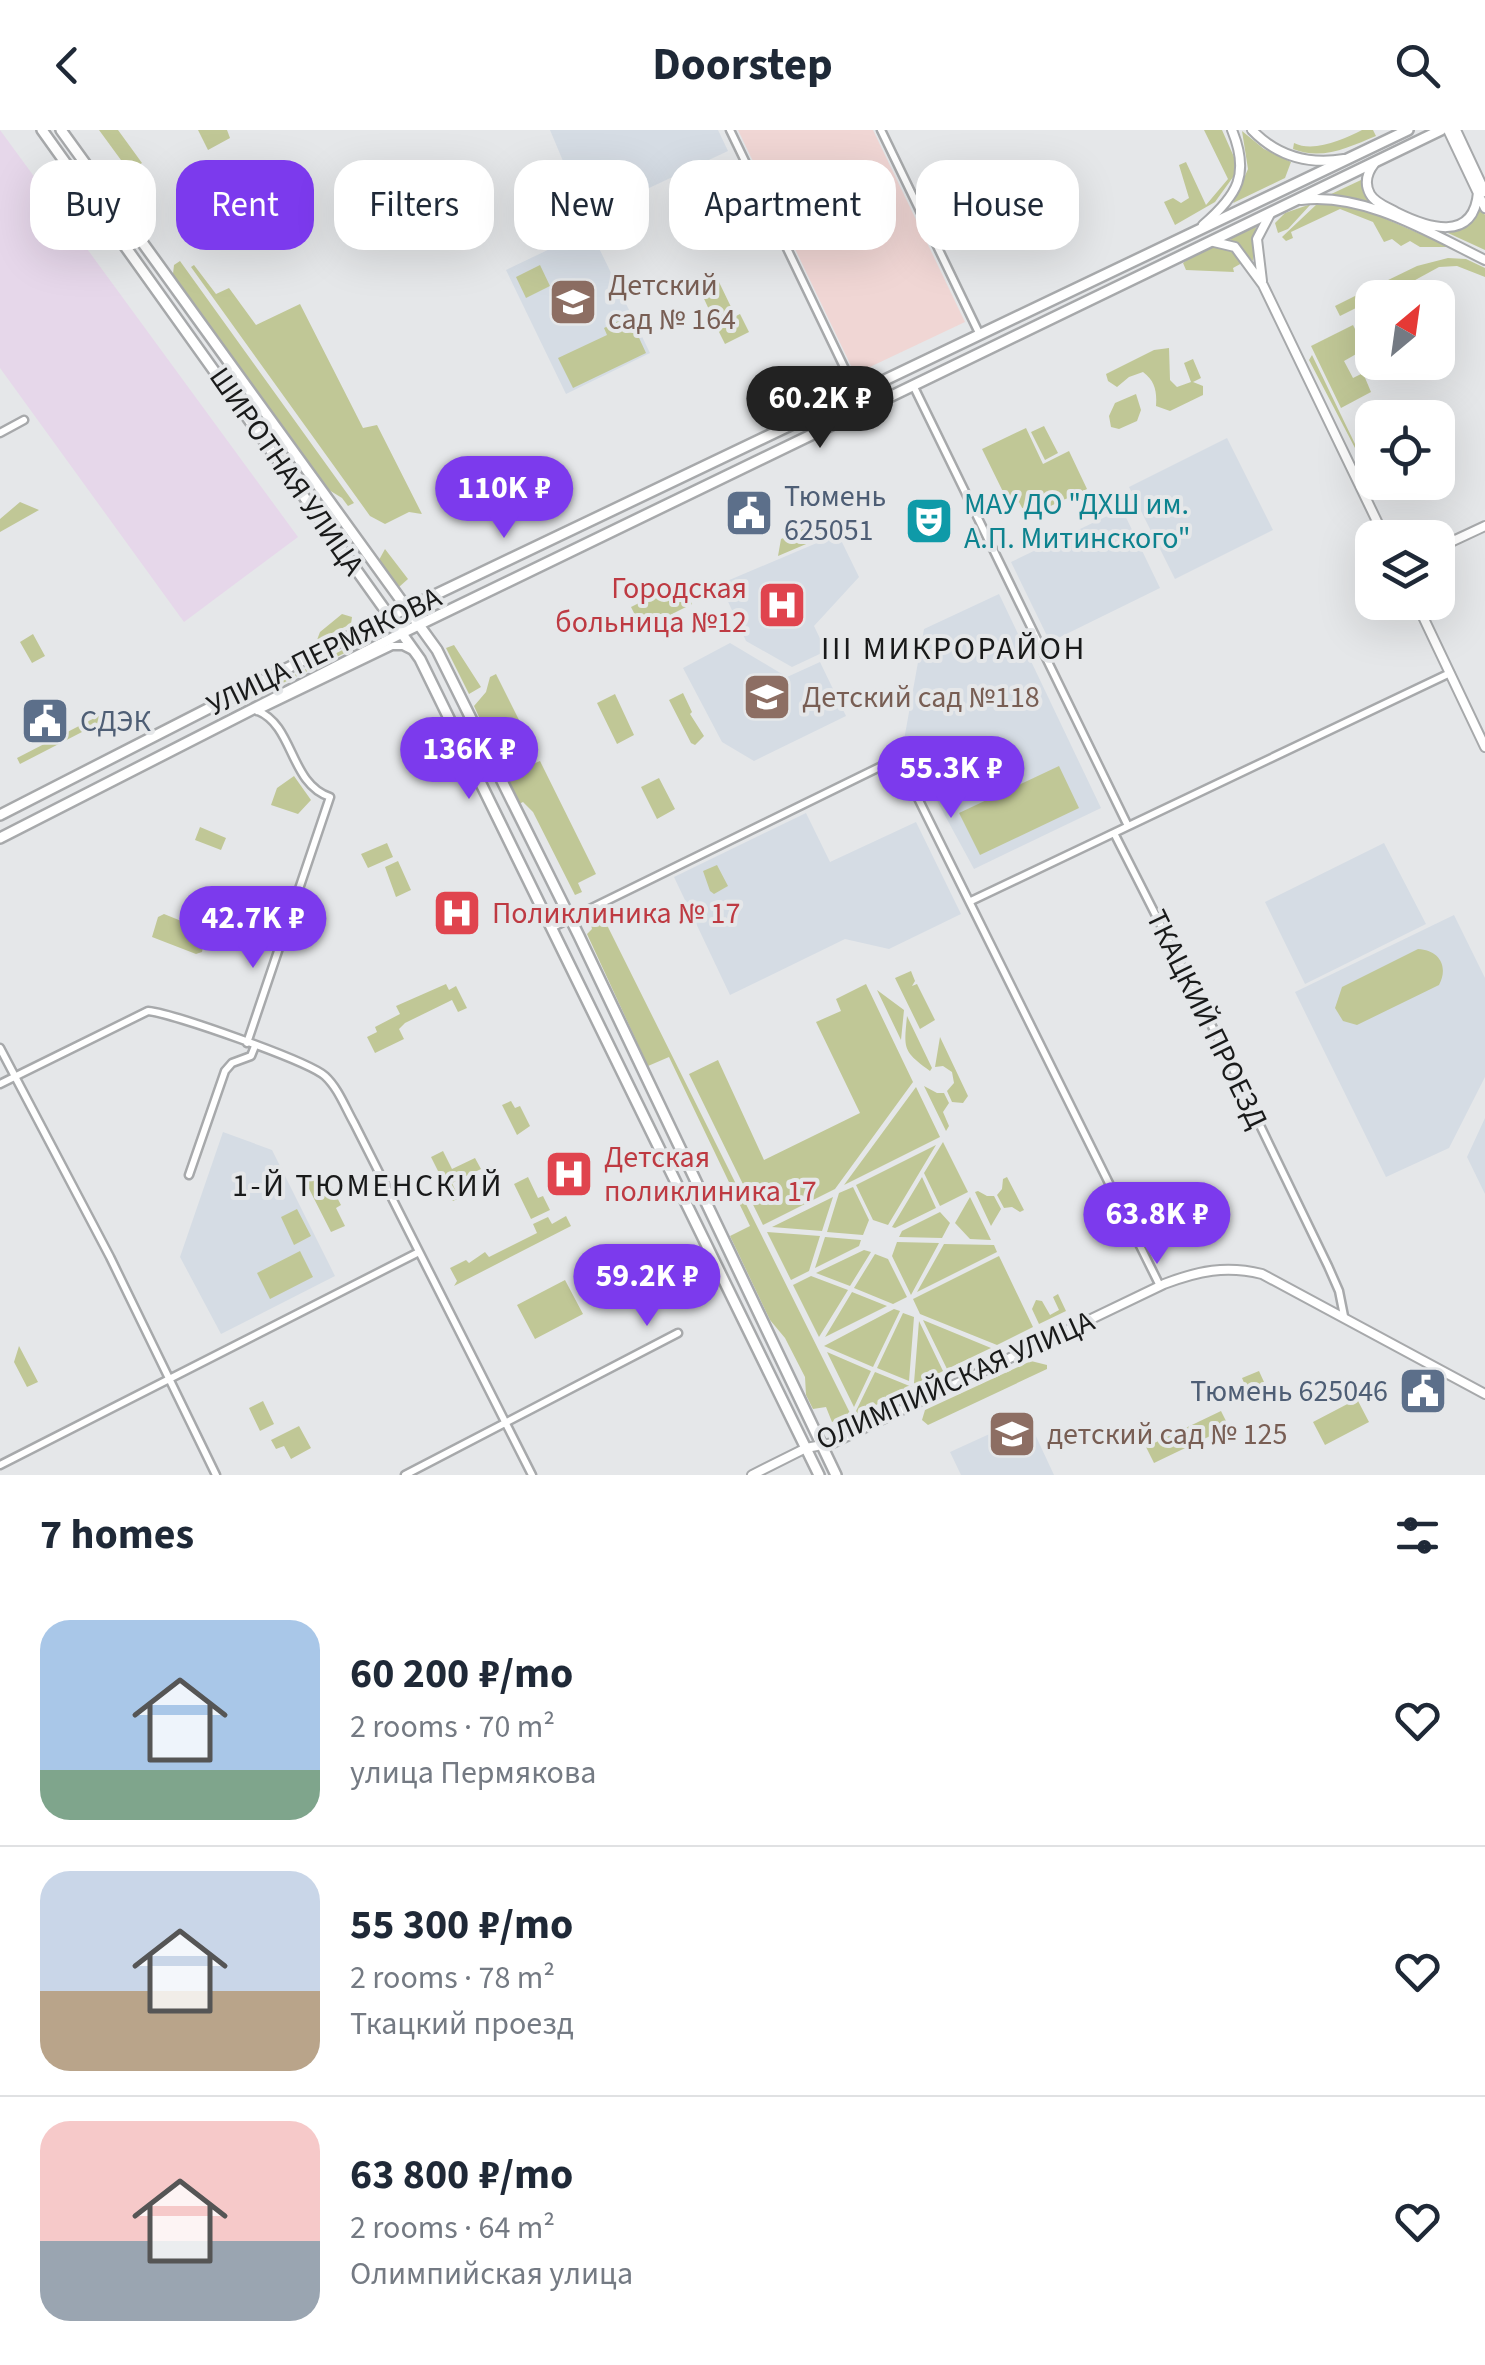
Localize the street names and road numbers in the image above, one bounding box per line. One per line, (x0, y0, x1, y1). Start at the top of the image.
street label: ШИРОТНАЯ УЛИЦА (199, 358, 375, 585)
street label: УЛИЦА ПЕРМЯКОВА (200, 576, 449, 727)
street label: ТКАЦКИЙ ПРОЕЗД (1135, 903, 1278, 1136)
street label: ОЛИМПИЙСКАЯ УЛИЦА (809, 1299, 1102, 1461)

